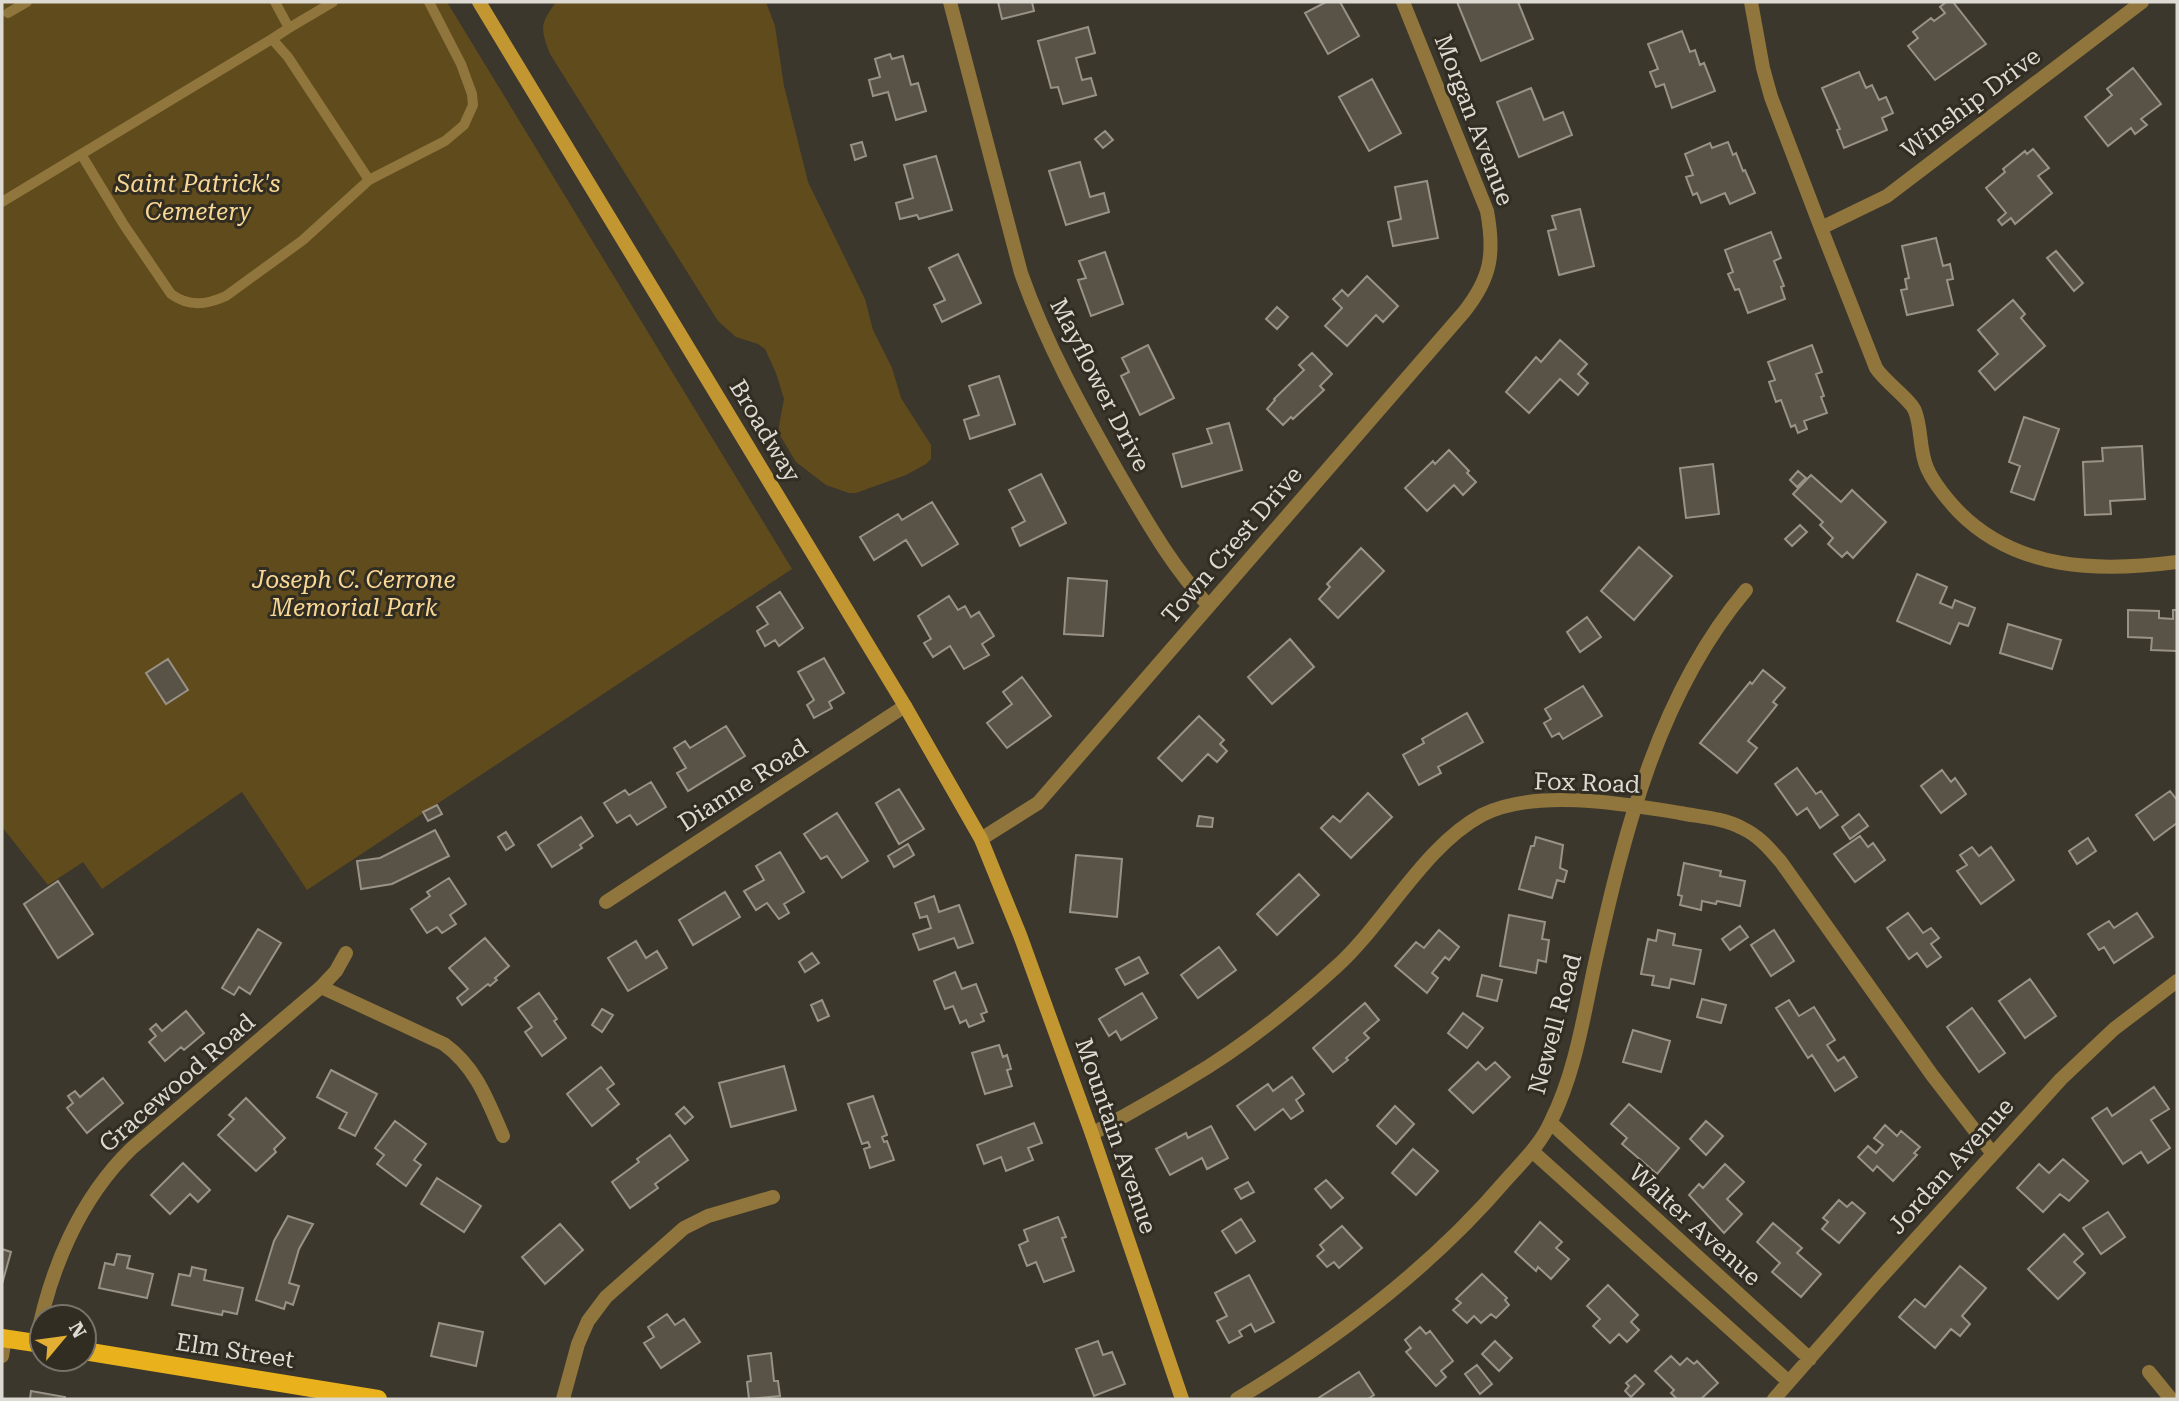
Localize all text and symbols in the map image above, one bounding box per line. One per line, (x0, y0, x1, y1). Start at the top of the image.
street label: Morgan Avenue (1429, 31, 1519, 209)
street label: Winship Drive (1896, 42, 2046, 164)
park label: Saint Patrick's Cemetery (115, 170, 280, 226)
street label: Mayflower Drive (1044, 294, 1156, 476)
street label: Broadway (724, 375, 807, 488)
street label: Town Crest Drive (1156, 461, 1308, 629)
park label: Joseph C. Cerrone Memorial Park (251, 566, 456, 622)
street label: Dianne Road (673, 733, 813, 837)
street label: Fox Road (1533, 767, 1641, 799)
street label: Newell Road (1523, 951, 1587, 1097)
street label: Gracewood Road (94, 1008, 260, 1158)
street label: Mountain Avenue (1069, 1035, 1163, 1237)
street label: Jordan Avenue (1883, 1092, 2019, 1240)
street label: Walter Avenue (1623, 1159, 1767, 1291)
north arrow (28, 1303, 98, 1373)
text: N (64, 1318, 91, 1342)
street label: Elm Street (174, 1328, 296, 1374)

